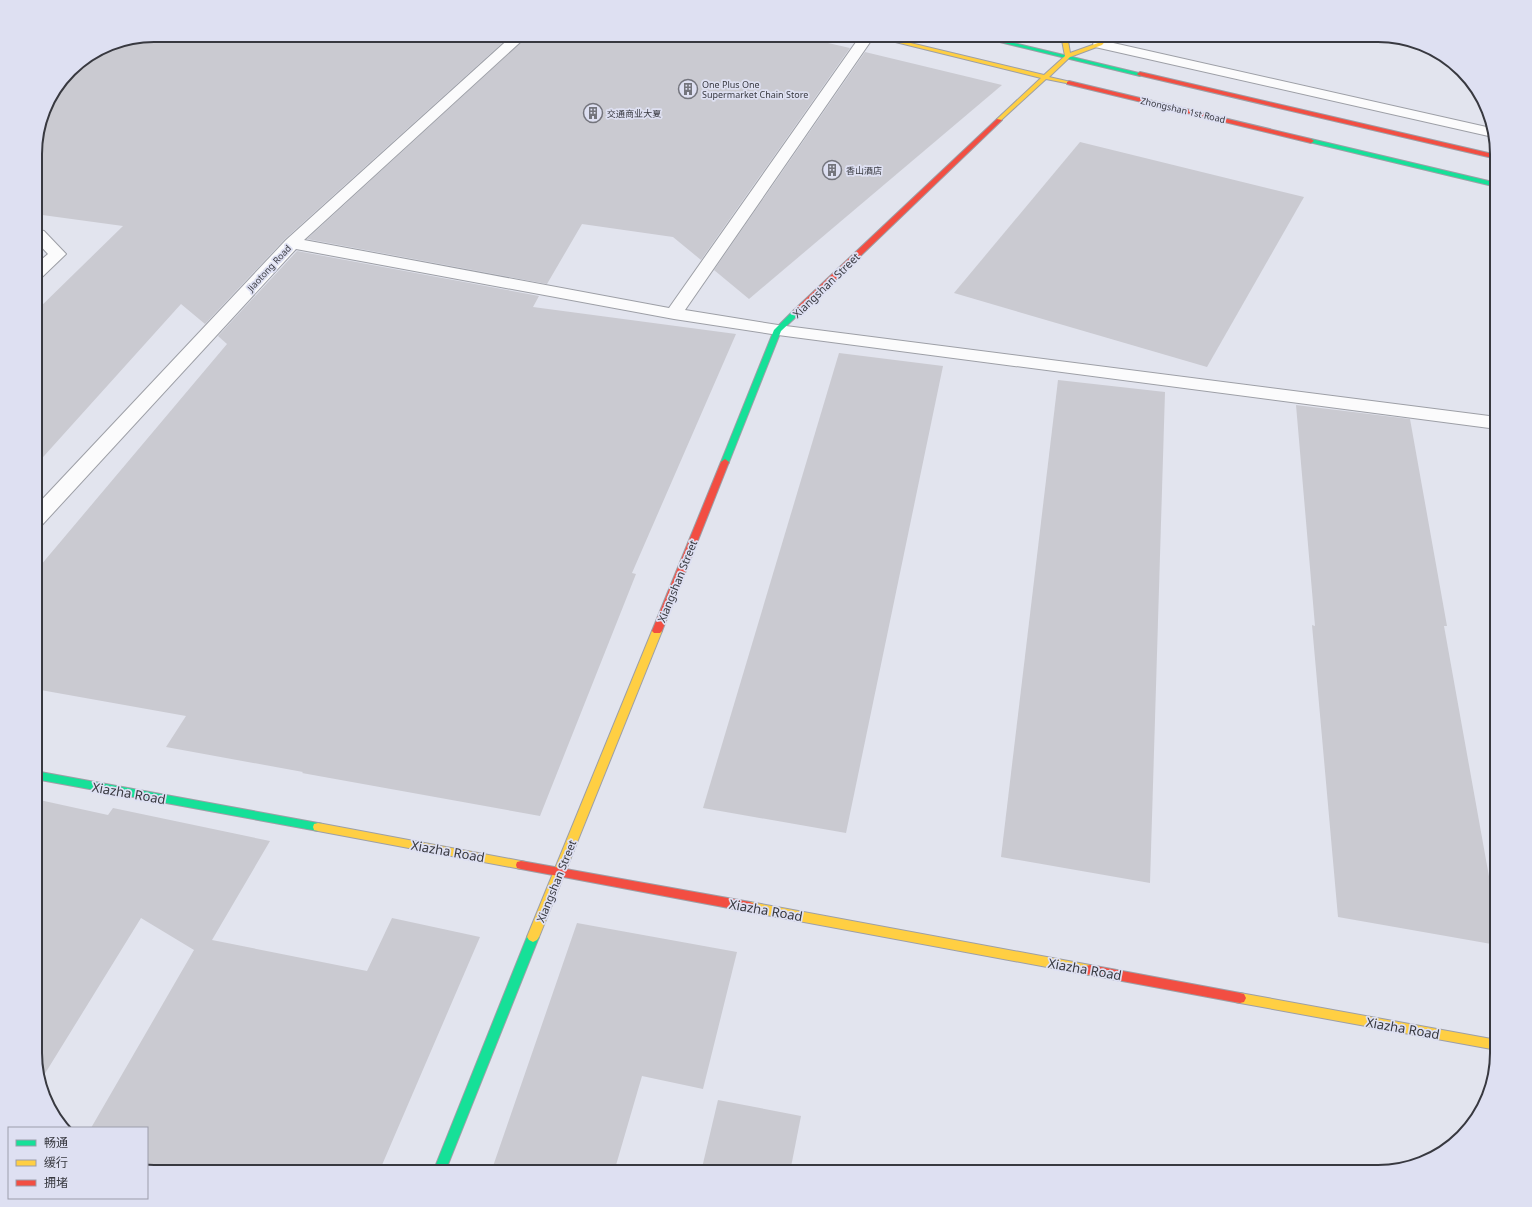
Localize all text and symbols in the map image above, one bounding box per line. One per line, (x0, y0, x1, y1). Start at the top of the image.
building icon: One Plus One Supermarket Chain Store (677, 78, 699, 100)
place label: One Plus One Supermarket Chain Store (702, 78, 808, 101)
street label: Zhongshan 1st Road (1139, 94, 1227, 126)
building icon: 交通商业大夏 (582, 102, 604, 124)
place label: 交通商业大夏 (607, 107, 661, 120)
building icon: 香山酒店 (821, 159, 843, 181)
place label: 香山酒店 (846, 164, 882, 177)
street label: Jiaotong Road (243, 242, 294, 295)
street label: Xiangshan Street (789, 249, 863, 321)
street label: Xiangshan Street (654, 538, 700, 624)
street label: Xiazha Road (91, 778, 167, 808)
street label: Xiazha Road (410, 836, 486, 866)
street label: Xiangshan Street (533, 838, 579, 924)
street label: Xiazha Road (728, 895, 804, 925)
street label: Xiazha Road (1047, 954, 1123, 984)
street label: Xiazha Road (1365, 1013, 1441, 1043)
legend (8, 1127, 148, 1199)
text: 畅通 (44, 1134, 68, 1151)
text: 缓行 (44, 1154, 68, 1171)
text: 拥堵 (44, 1174, 68, 1191)

